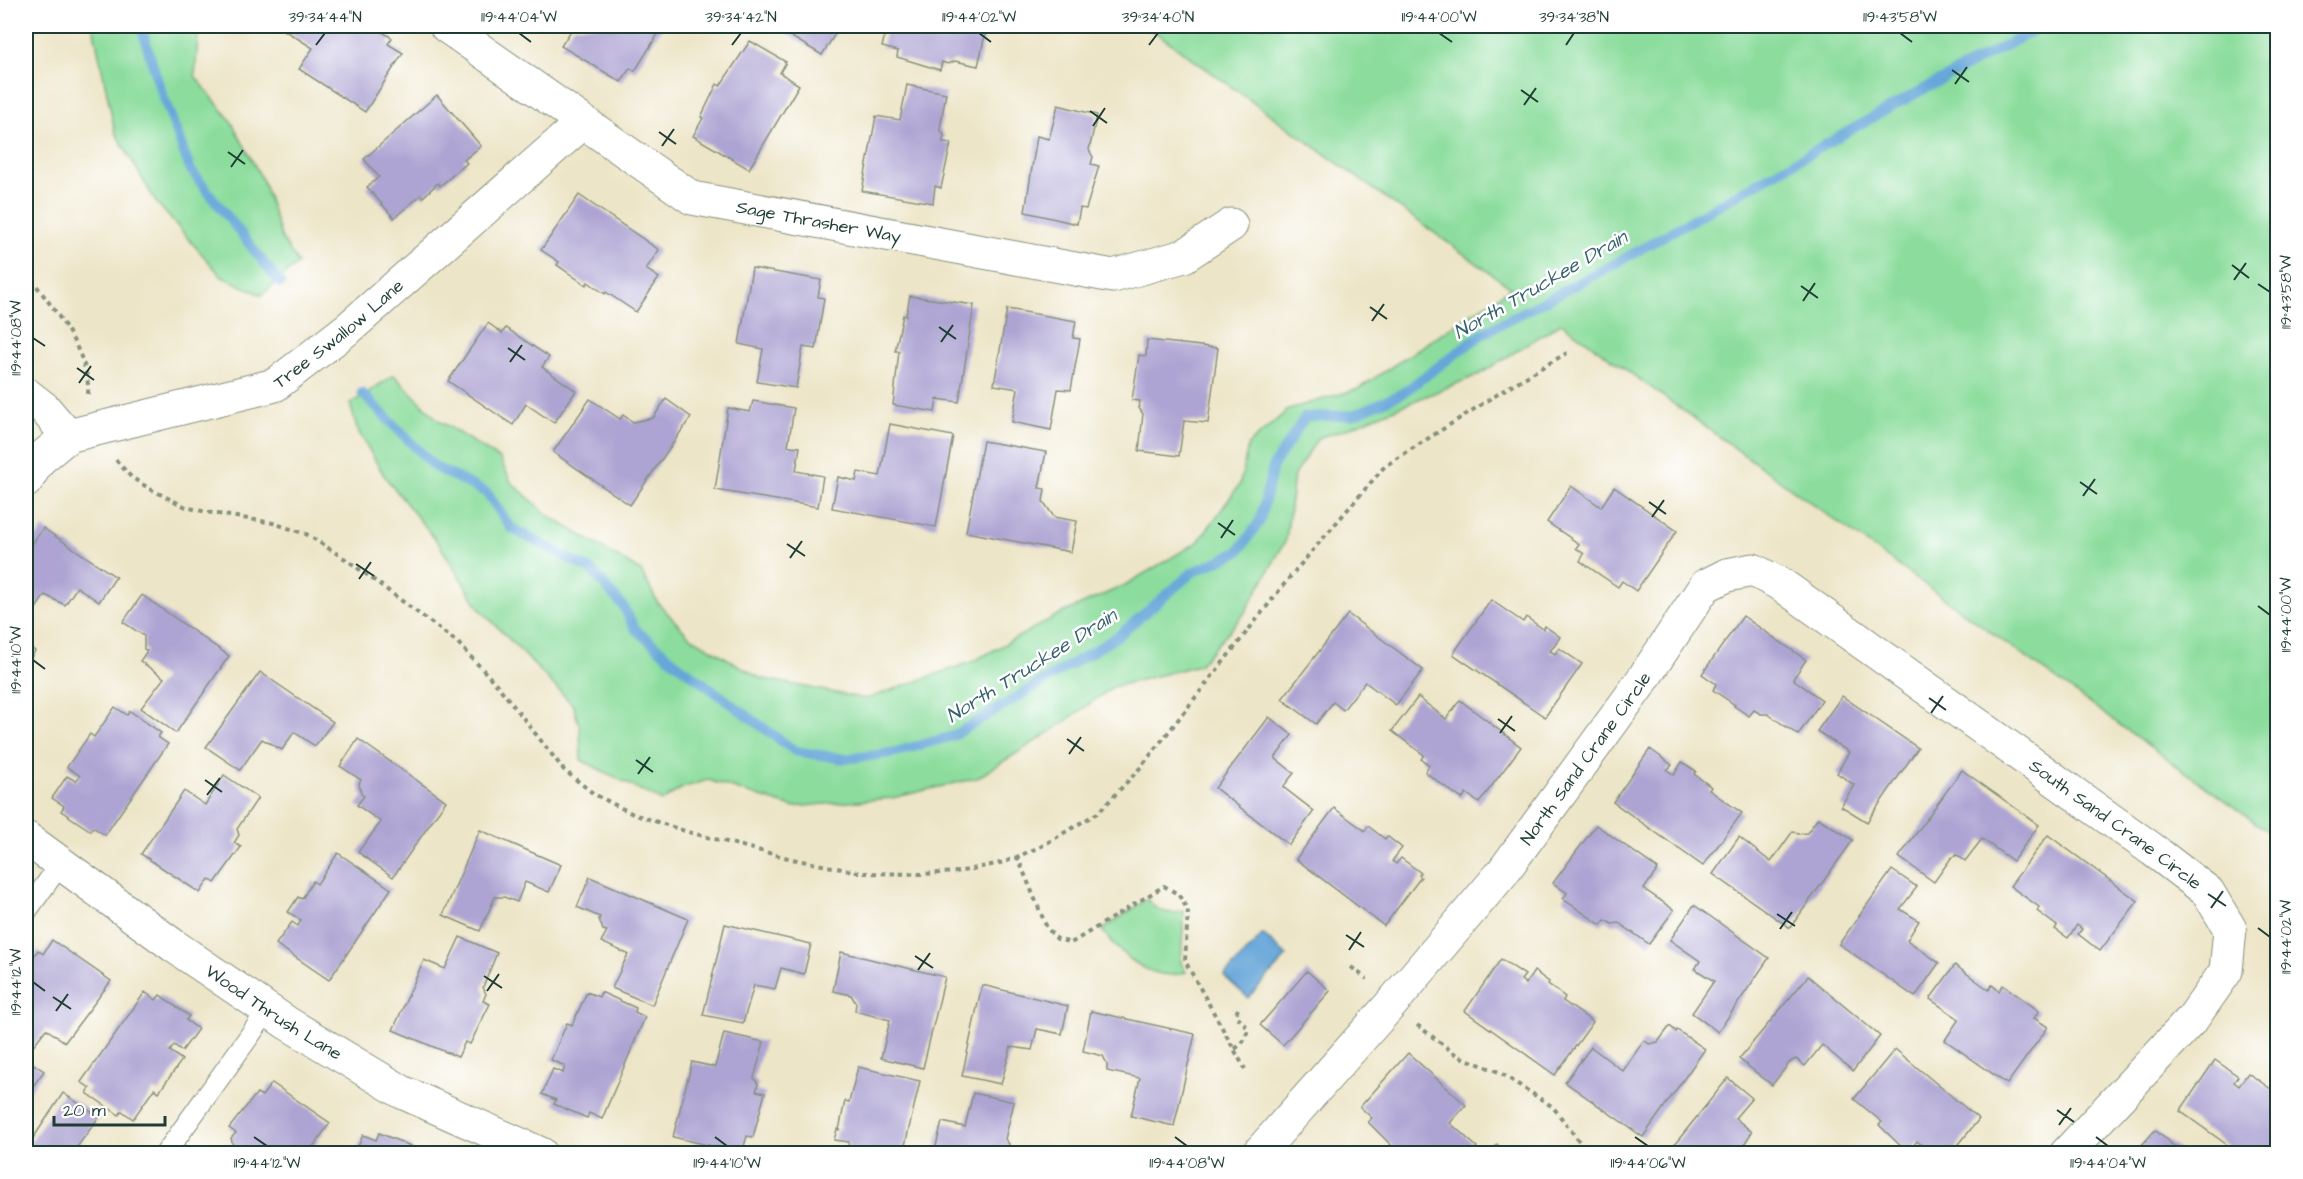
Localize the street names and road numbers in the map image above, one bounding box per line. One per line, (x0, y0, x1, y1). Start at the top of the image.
street label: Sage Thrasher Way (734, 194, 903, 250)
street label: Tree Swallow Lane (268, 273, 409, 395)
street label: North Sand Crane Circle (1515, 667, 1657, 850)
street label: South Sand Crane Circle (2024, 753, 2207, 896)
street label: Wood Thrush Lane (200, 959, 347, 1066)

